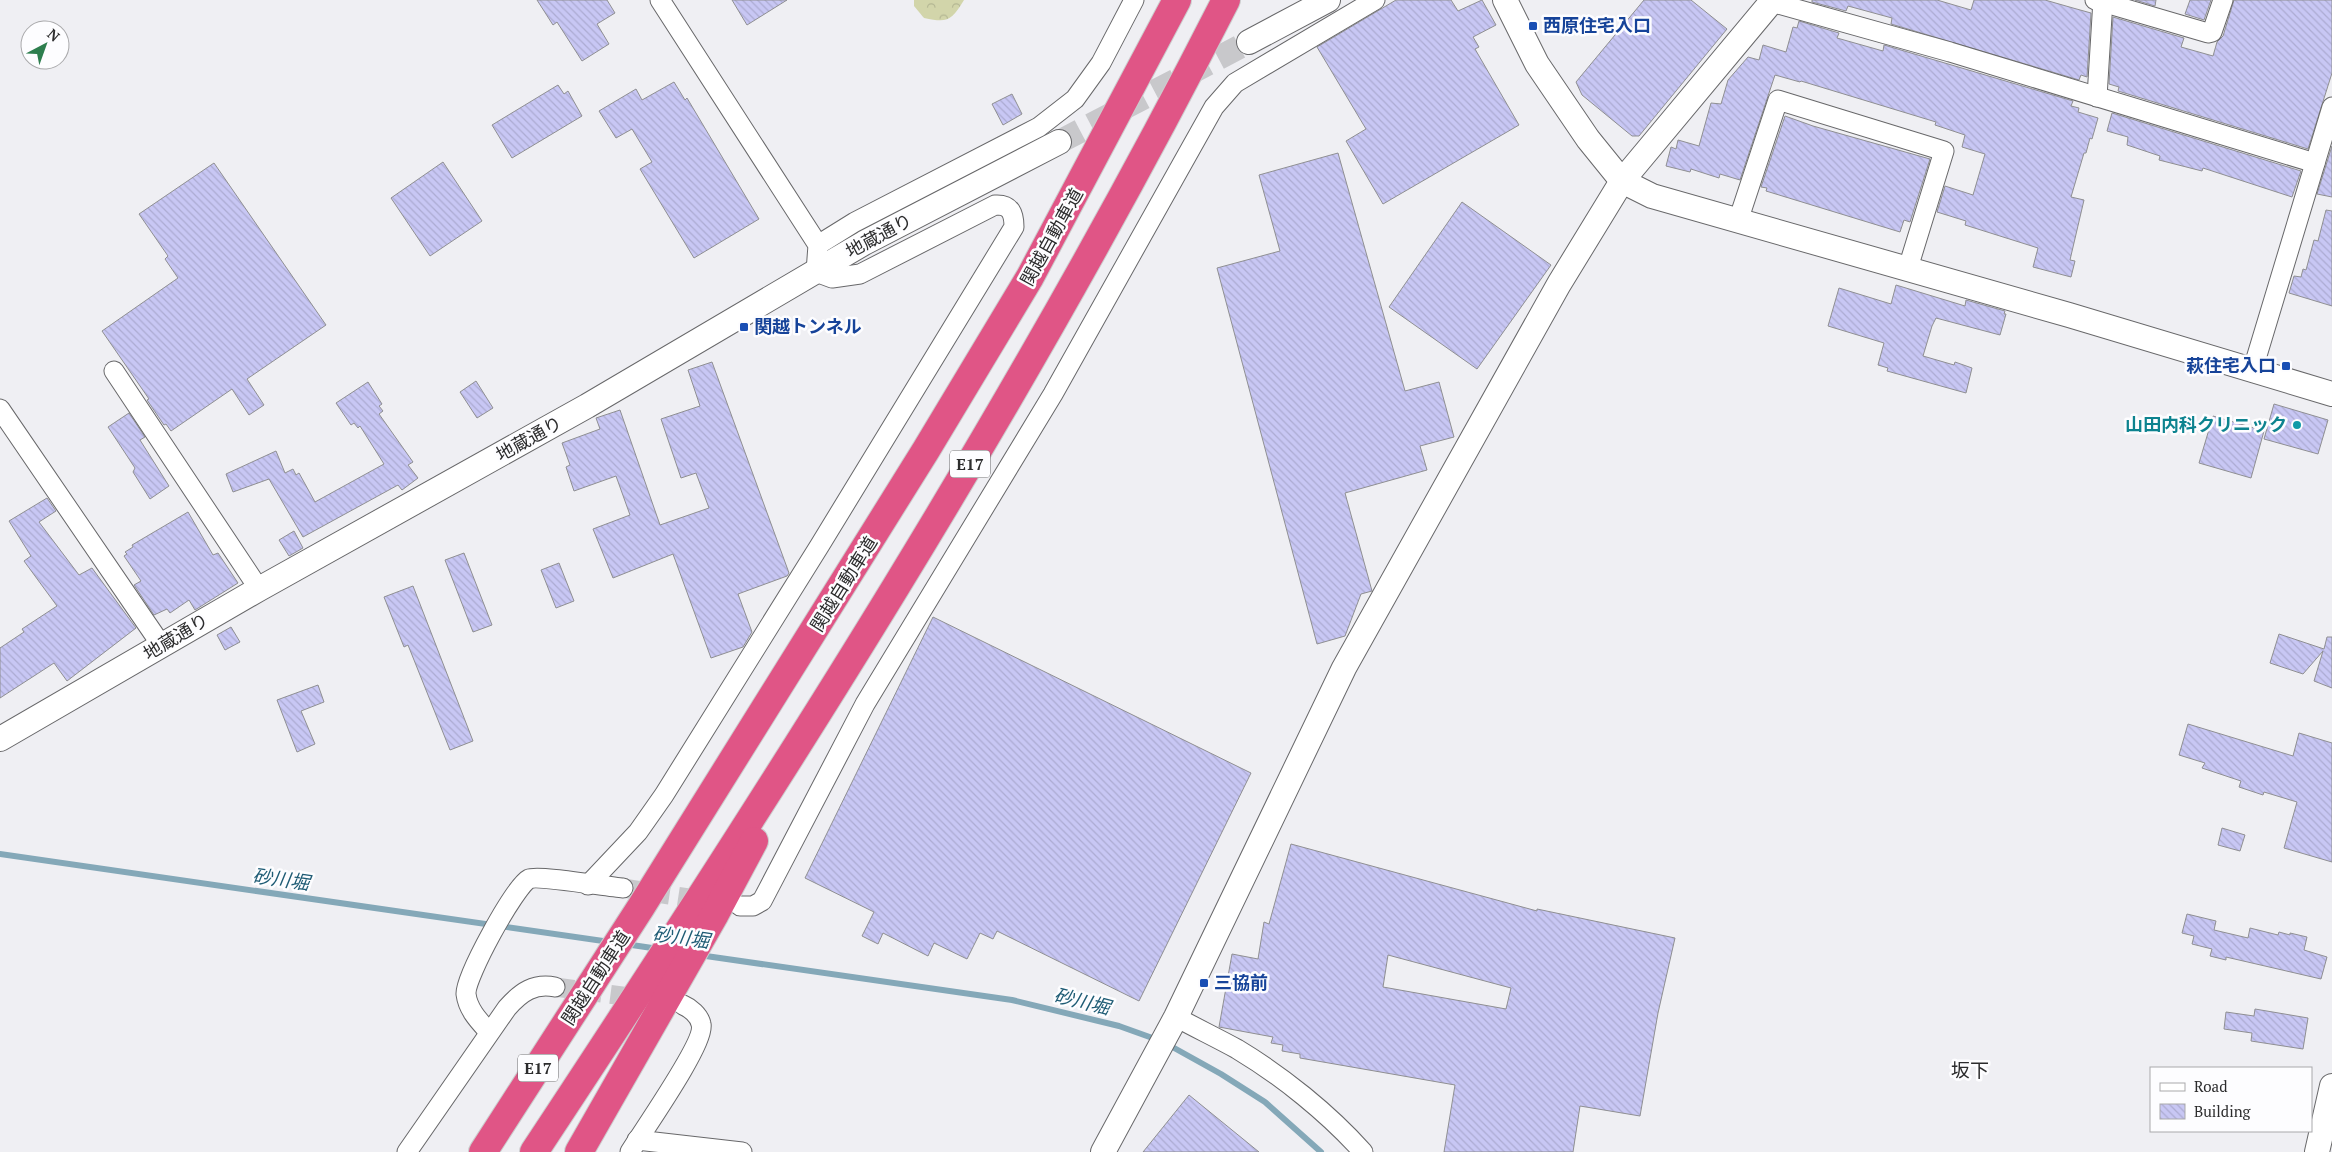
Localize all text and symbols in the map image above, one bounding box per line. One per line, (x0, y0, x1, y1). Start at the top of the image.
place label: 西原住宅入口 (1543, 13, 1651, 37)
north arrow (20, 20, 70, 70)
marker: 西原住宅入口 (1527, 20, 1539, 32)
text: N (44, 24, 64, 46)
street label: 関越自動車道 (1014, 183, 1088, 290)
street label: 地蔵通り (841, 208, 916, 263)
place label: 関越トンネル (754, 314, 862, 338)
marker: 関越トンネル (738, 321, 750, 333)
place label: 萩住宅入口 (2186, 353, 2276, 377)
marker: 萩住宅入口 (2280, 360, 2292, 372)
street label: 地蔵通り (491, 410, 566, 466)
place label: 山田内科クリニック (2125, 412, 2287, 436)
marker: 山田内科クリニック (2291, 419, 2303, 431)
road number: E17 (950, 450, 990, 478)
street label: 関越自動車道 (804, 531, 882, 636)
street label: 地蔵通り (138, 607, 213, 665)
water label: 砂川堀 (251, 862, 314, 895)
water label: 砂川堀 (651, 920, 714, 953)
street label: 関越自動車道 (556, 926, 635, 1029)
place label: 三協前 (1214, 970, 1268, 994)
marker: 三協前 (1198, 977, 1210, 989)
water label: 砂川堀 (1051, 981, 1116, 1020)
road number: E17 (518, 1054, 558, 1082)
district label: 坂下 (1951, 1057, 1989, 1082)
legend (2150, 1067, 2312, 1132)
text: Road (2194, 1076, 2227, 1096)
text: Building (2194, 1101, 2252, 1121)

